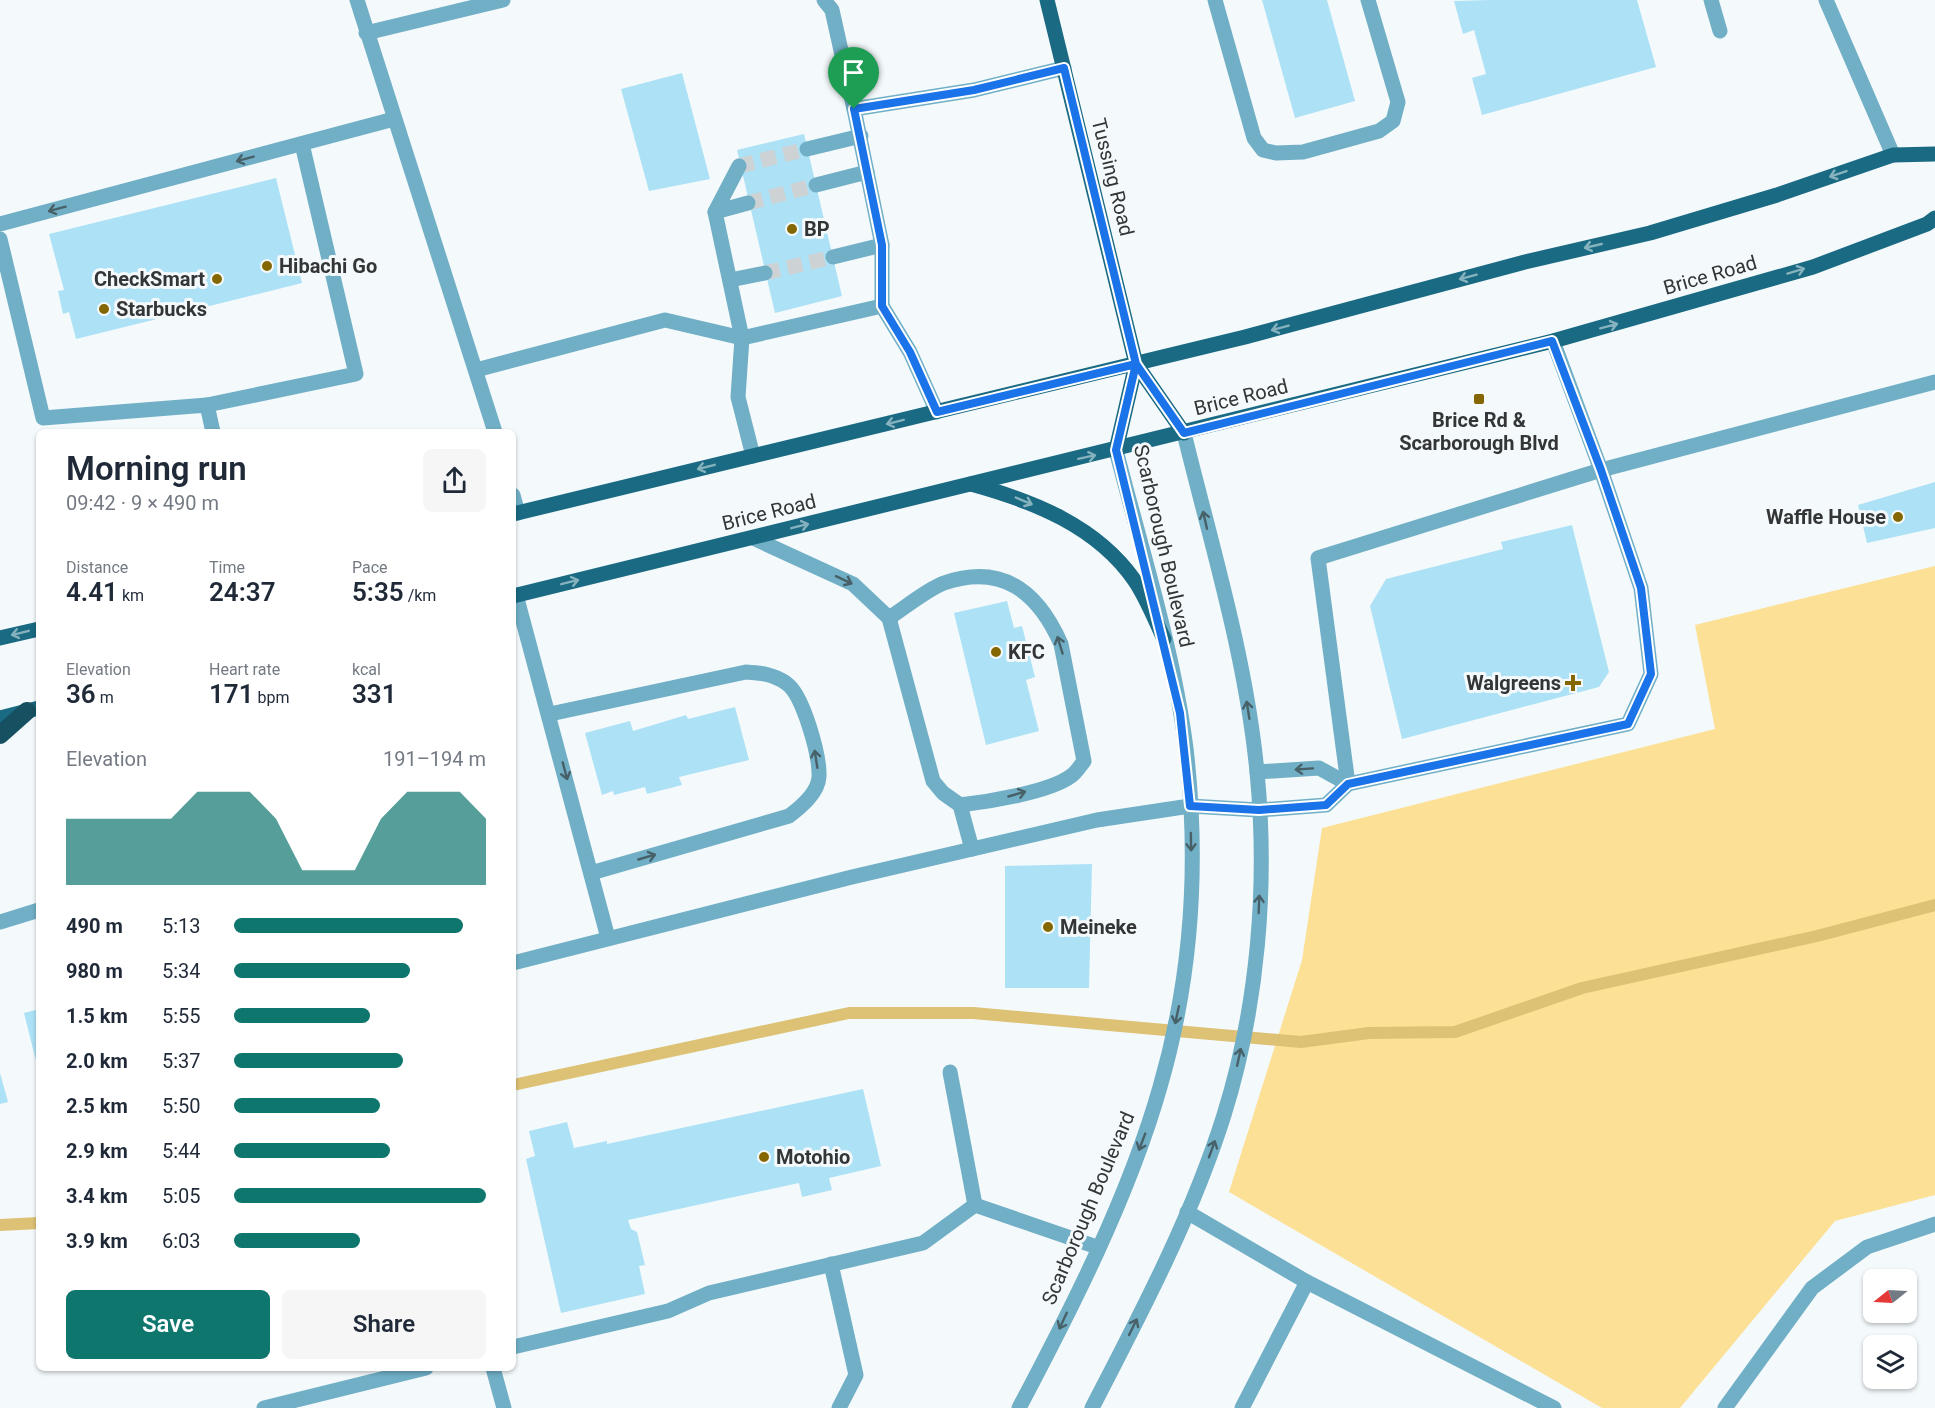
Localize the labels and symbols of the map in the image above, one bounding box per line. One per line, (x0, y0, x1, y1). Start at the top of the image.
pin (828, 47, 879, 109)
street label: Tussing Road (1087, 116, 1139, 238)
one-way arrow (236, 154, 255, 165)
one-way arrow (1829, 169, 1848, 180)
one-way arrow (48, 204, 67, 215)
place label: BP (804, 217, 830, 241)
marker: BP (785, 222, 799, 236)
one-way arrow (1584, 241, 1603, 252)
street label: Brice Road (1661, 250, 1759, 300)
place label: Hibachi Go (279, 254, 377, 278)
marker: Hibachi Go (260, 259, 274, 273)
one-way arrow (1786, 265, 1805, 276)
place label: CheckSmart (94, 267, 205, 291)
marker: CheckSmart (210, 272, 224, 286)
one-way arrow (1459, 272, 1478, 283)
place label: Starbucks (116, 297, 207, 321)
marker: Starbucks (97, 302, 111, 316)
one-way arrow (1599, 320, 1618, 331)
one-way arrow (1271, 322, 1290, 334)
street label: Brice Road (1192, 374, 1290, 420)
marker: Brice Rd & Scarborough Blvd (1472, 392, 1486, 406)
place label: Brice Rd & Scarborough Blvd (1399, 408, 1559, 455)
one-way arrow (886, 416, 905, 428)
street label: Scarborough Boulevard (1129, 442, 1199, 650)
one-way arrow (1077, 450, 1096, 462)
one-way arrow (696, 462, 715, 474)
street label: Brice Road (720, 489, 818, 535)
one-way arrow (1014, 496, 1032, 507)
place label: Waffle House (1766, 505, 1886, 529)
marker: Waffle House (1891, 510, 1905, 524)
one-way arrow (1199, 511, 1211, 530)
one-way arrow (790, 519, 809, 531)
one-way arrow (835, 574, 853, 586)
one-way arrow (560, 576, 579, 588)
one-way arrow (10, 628, 29, 640)
one-way arrow (1054, 636, 1065, 655)
place label: KFC (1008, 640, 1045, 664)
marker: KFC (989, 645, 1003, 659)
place label: Walgreens (1466, 671, 1561, 695)
marker: Walgreens (1566, 676, 1580, 690)
one-way arrow (1243, 701, 1254, 720)
one-way arrow (811, 750, 822, 770)
one-way arrow (559, 761, 571, 780)
one-way arrow (1295, 764, 1315, 775)
one-way arrow (1008, 788, 1027, 799)
one-way arrow (1185, 831, 1197, 851)
one-way arrow (638, 850, 657, 862)
one-way arrow (1254, 895, 1265, 915)
place label: Meineke (1060, 915, 1137, 939)
marker: Meineke (1041, 920, 1055, 934)
one-way arrow (1171, 1004, 1182, 1024)
one-way arrow (1233, 1048, 1245, 1067)
street label: Scarborough Boulevard (1036, 1108, 1140, 1308)
one-way arrow (1135, 1133, 1146, 1151)
one-way arrow (1208, 1140, 1219, 1159)
place label: Motohio (776, 1145, 850, 1169)
marker: Motohio (757, 1150, 771, 1164)
north arrow (1863, 1269, 1917, 1323)
one-way arrow (1056, 1311, 1068, 1329)
one-way arrow (1127, 1319, 1139, 1337)

